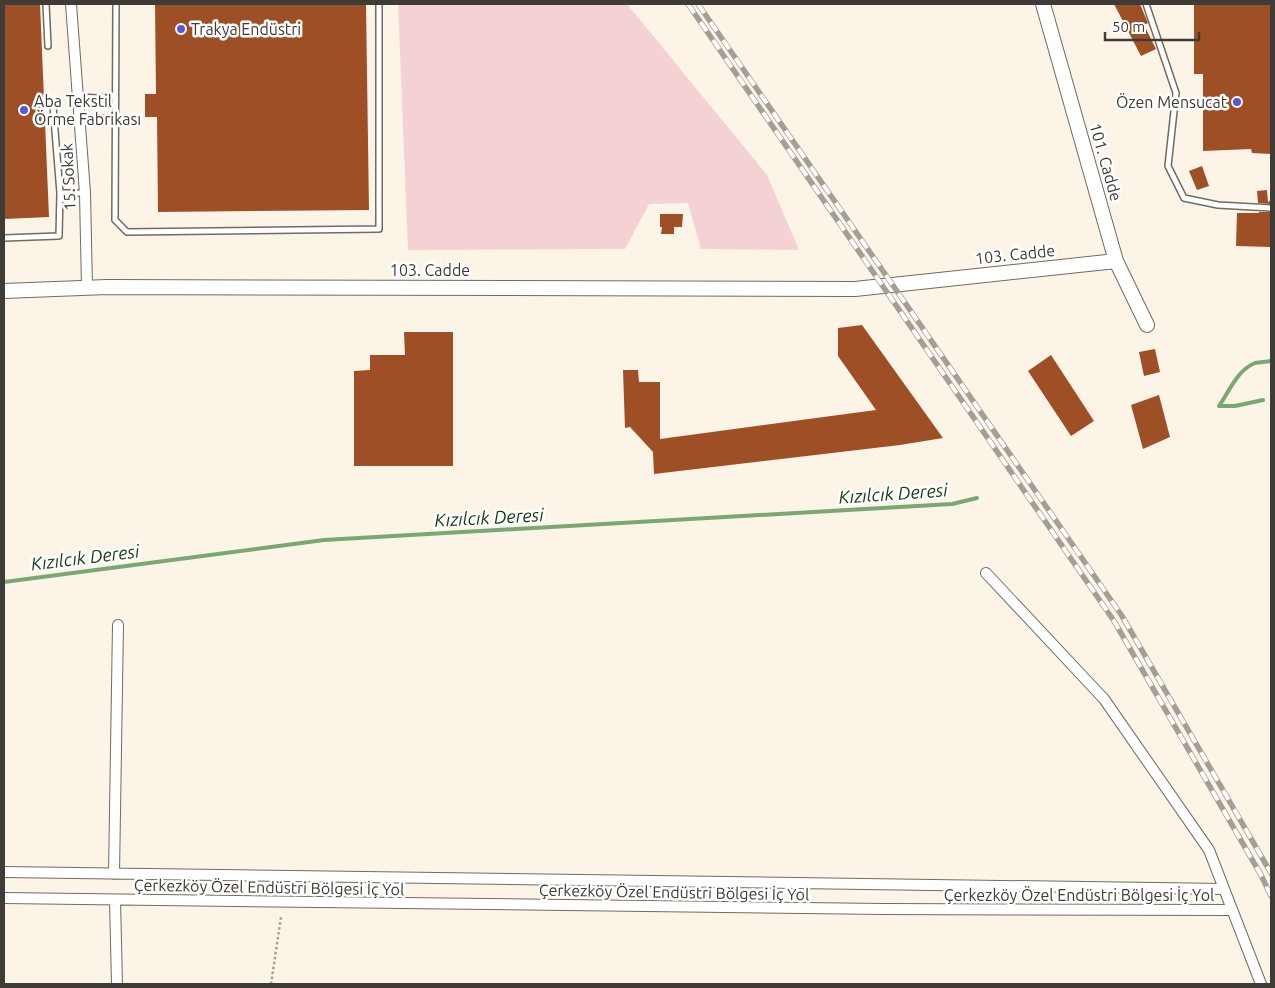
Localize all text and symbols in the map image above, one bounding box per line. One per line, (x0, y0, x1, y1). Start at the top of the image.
scale bar (1105, 10, 1199, 42)
text: 50 m (1112, 18, 1145, 35)
place label: Trakya Endüstri (191, 20, 301, 38)
marker: Trakya Endüstri (175, 23, 187, 35)
place label: Aba Tekstil Örme Fabrikası (34, 92, 141, 128)
place label: Özen Mensucat (1116, 93, 1228, 111)
marker: Özen Mensucat (1231, 96, 1243, 108)
marker: Aba Tekstil Örme Fabrikası (18, 104, 30, 116)
street label: 101. Cadde (1086, 121, 1126, 203)
street label: 15. Sokak (57, 143, 79, 211)
street label: 103. Cadde (974, 241, 1056, 267)
street label: 103. Cadde (390, 261, 470, 279)
water label: Kızılcık Deresi (838, 479, 949, 507)
water label: Kızılcık Deresi (434, 504, 545, 530)
water label: Kızılcık Deresi (30, 540, 141, 574)
street label: Çerkezköy Özel Endüstri Bölgesi İç Yol (134, 876, 404, 898)
street label: Çerkezköy Özel Endüstri Bölgesi İç Yol (539, 881, 809, 903)
street label: Çerkezköy Özel Endüstri Bölgesi İç Yol (944, 886, 1214, 904)

